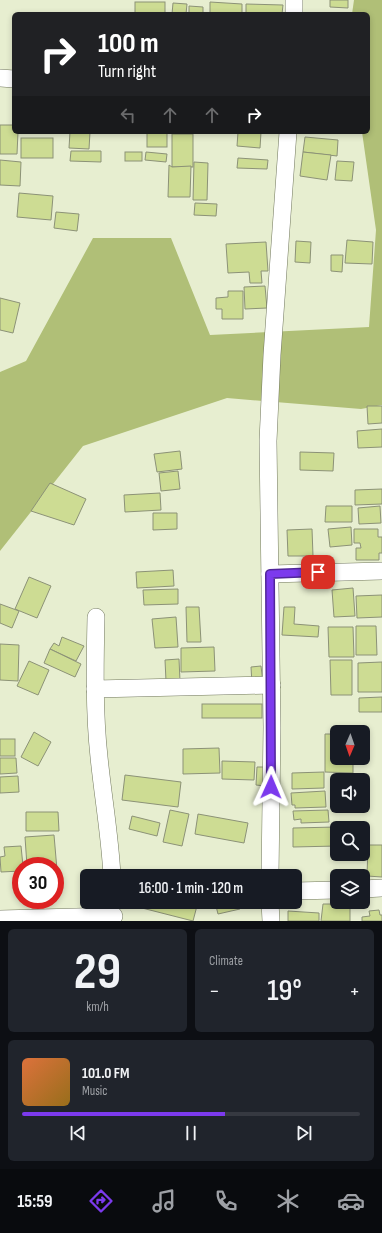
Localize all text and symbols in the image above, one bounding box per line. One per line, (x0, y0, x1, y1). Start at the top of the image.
text: 100 m (98, 27, 159, 60)
icon: right (32, 28, 84, 80)
text: Turn right (98, 61, 156, 82)
icon: left (117, 104, 139, 126)
icon: ahead (159, 104, 181, 126)
icon: ahead (201, 104, 223, 126)
icon: right (243, 104, 265, 126)
pin (301, 555, 335, 589)
icon: arrive (307, 561, 329, 583)
north arrow (330, 725, 370, 765)
map controls (330, 725, 370, 909)
position arrow (250, 766, 292, 808)
button: sound (330, 773, 370, 813)
button: search (330, 821, 370, 861)
speed limit sign: 30 (12, 857, 64, 909)
button: layers (330, 869, 370, 909)
text: 16:00 · 1 min · 120 m (139, 879, 243, 898)
text: 29 (74, 941, 121, 1004)
text: Climate (209, 953, 243, 969)
text: 19° (267, 973, 302, 1009)
text: − (209, 978, 220, 1005)
text: + (349, 978, 360, 1005)
text: km/h (86, 999, 109, 1015)
text: 101.0 FM (82, 1064, 130, 1083)
text: Music (82, 1083, 107, 1099)
icon: previous (67, 1122, 89, 1144)
icon: pause (180, 1122, 202, 1144)
icon: next (293, 1122, 315, 1144)
icon: directions (87, 1187, 115, 1215)
icon: music (150, 1187, 178, 1215)
icon: phone (212, 1187, 240, 1215)
icon: climate (274, 1187, 302, 1215)
icon: car (337, 1187, 365, 1215)
text: 15:59 (17, 1191, 53, 1212)

